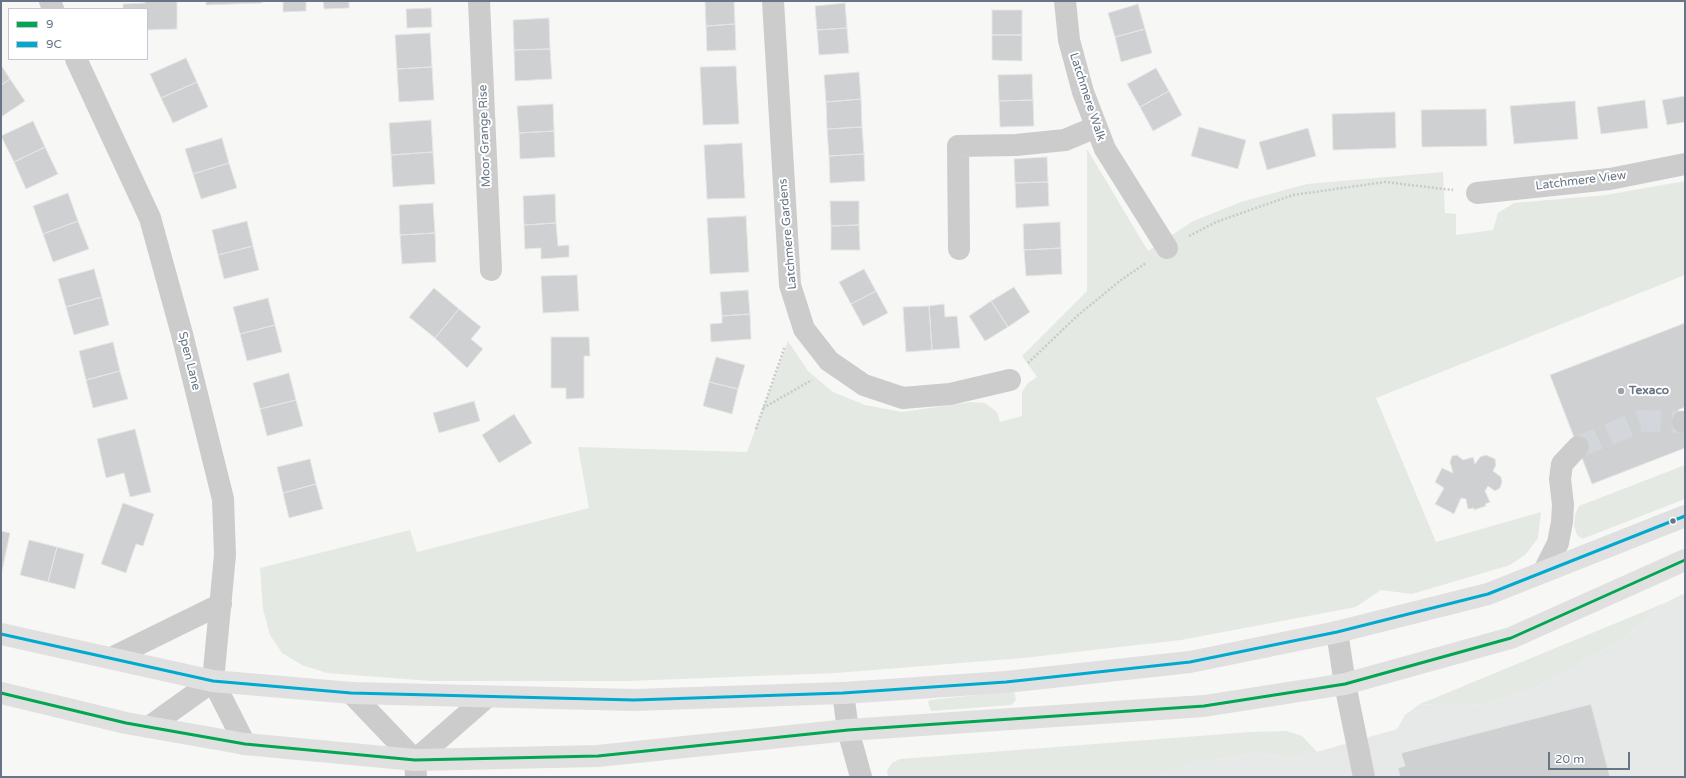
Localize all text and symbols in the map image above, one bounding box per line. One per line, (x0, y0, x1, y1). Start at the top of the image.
legend (8, 8, 148, 60)
text: 9 (46, 17, 54, 31)
text: 9C (46, 37, 62, 51)
street label: Latchmere Walk (1066, 51, 1108, 143)
street label: Moor Grange Rise (476, 84, 494, 188)
street label: Latchmere View (1535, 168, 1627, 194)
street label: Latchmere Gardens (776, 178, 800, 290)
street label: Spen Lane (175, 330, 203, 392)
place label: Texaco (1629, 384, 1669, 398)
marker: Texaco (1616, 386, 1626, 396)
unlabelled marker (1668, 516, 1678, 526)
scale bar (1550, 744, 1632, 770)
text: 20 m (1555, 752, 1584, 766)

